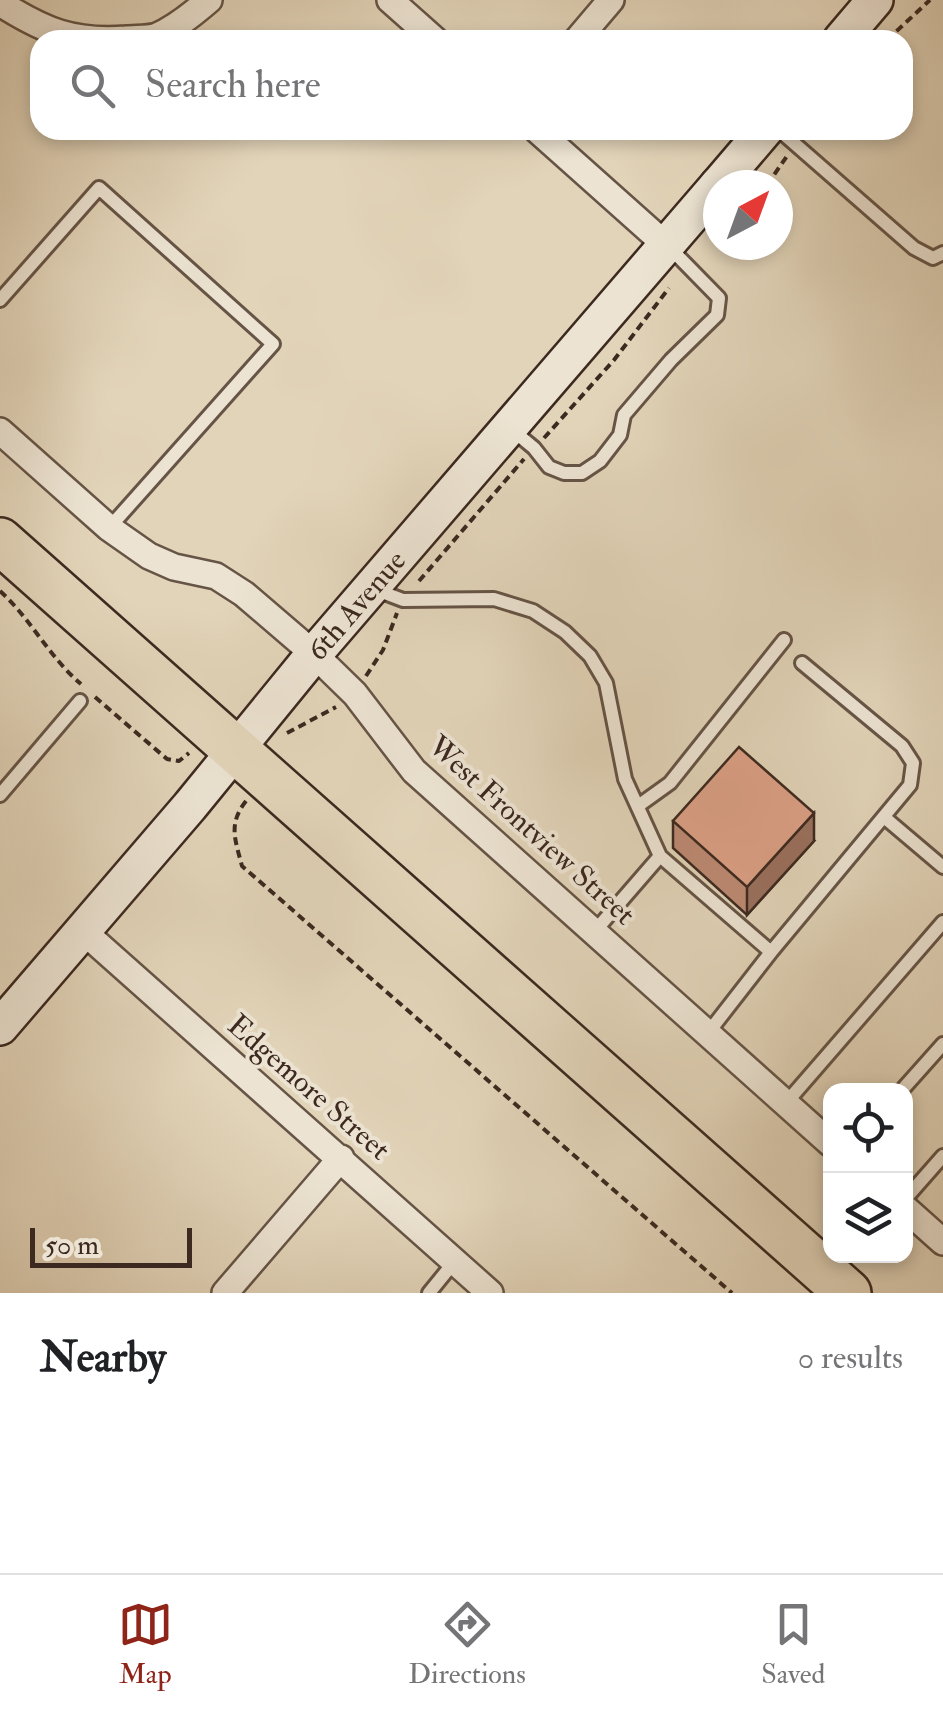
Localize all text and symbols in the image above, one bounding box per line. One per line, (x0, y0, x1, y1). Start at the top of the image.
search box (30, 30, 913, 140)
icon: search (65, 58, 120, 113)
text: Search here (145, 61, 321, 109)
north arrow (703, 170, 793, 260)
street label: 6th Avenue (299, 543, 414, 668)
street label: West Frontview Street (420, 727, 643, 933)
street label: Edgemore Street (220, 1007, 398, 1168)
map controls (823, 1083, 913, 1263)
button: locate (823, 1083, 913, 1173)
button: layers (823, 1173, 913, 1263)
scale bar (30, 1223, 192, 1268)
text: 50 m (45, 1228, 99, 1263)
text: Nearby (40, 1332, 166, 1384)
text: 0 results (798, 1338, 903, 1378)
tab: Map (118, 1597, 173, 1692)
tab: Directions (408, 1597, 526, 1692)
tab: Saved (761, 1597, 825, 1692)

